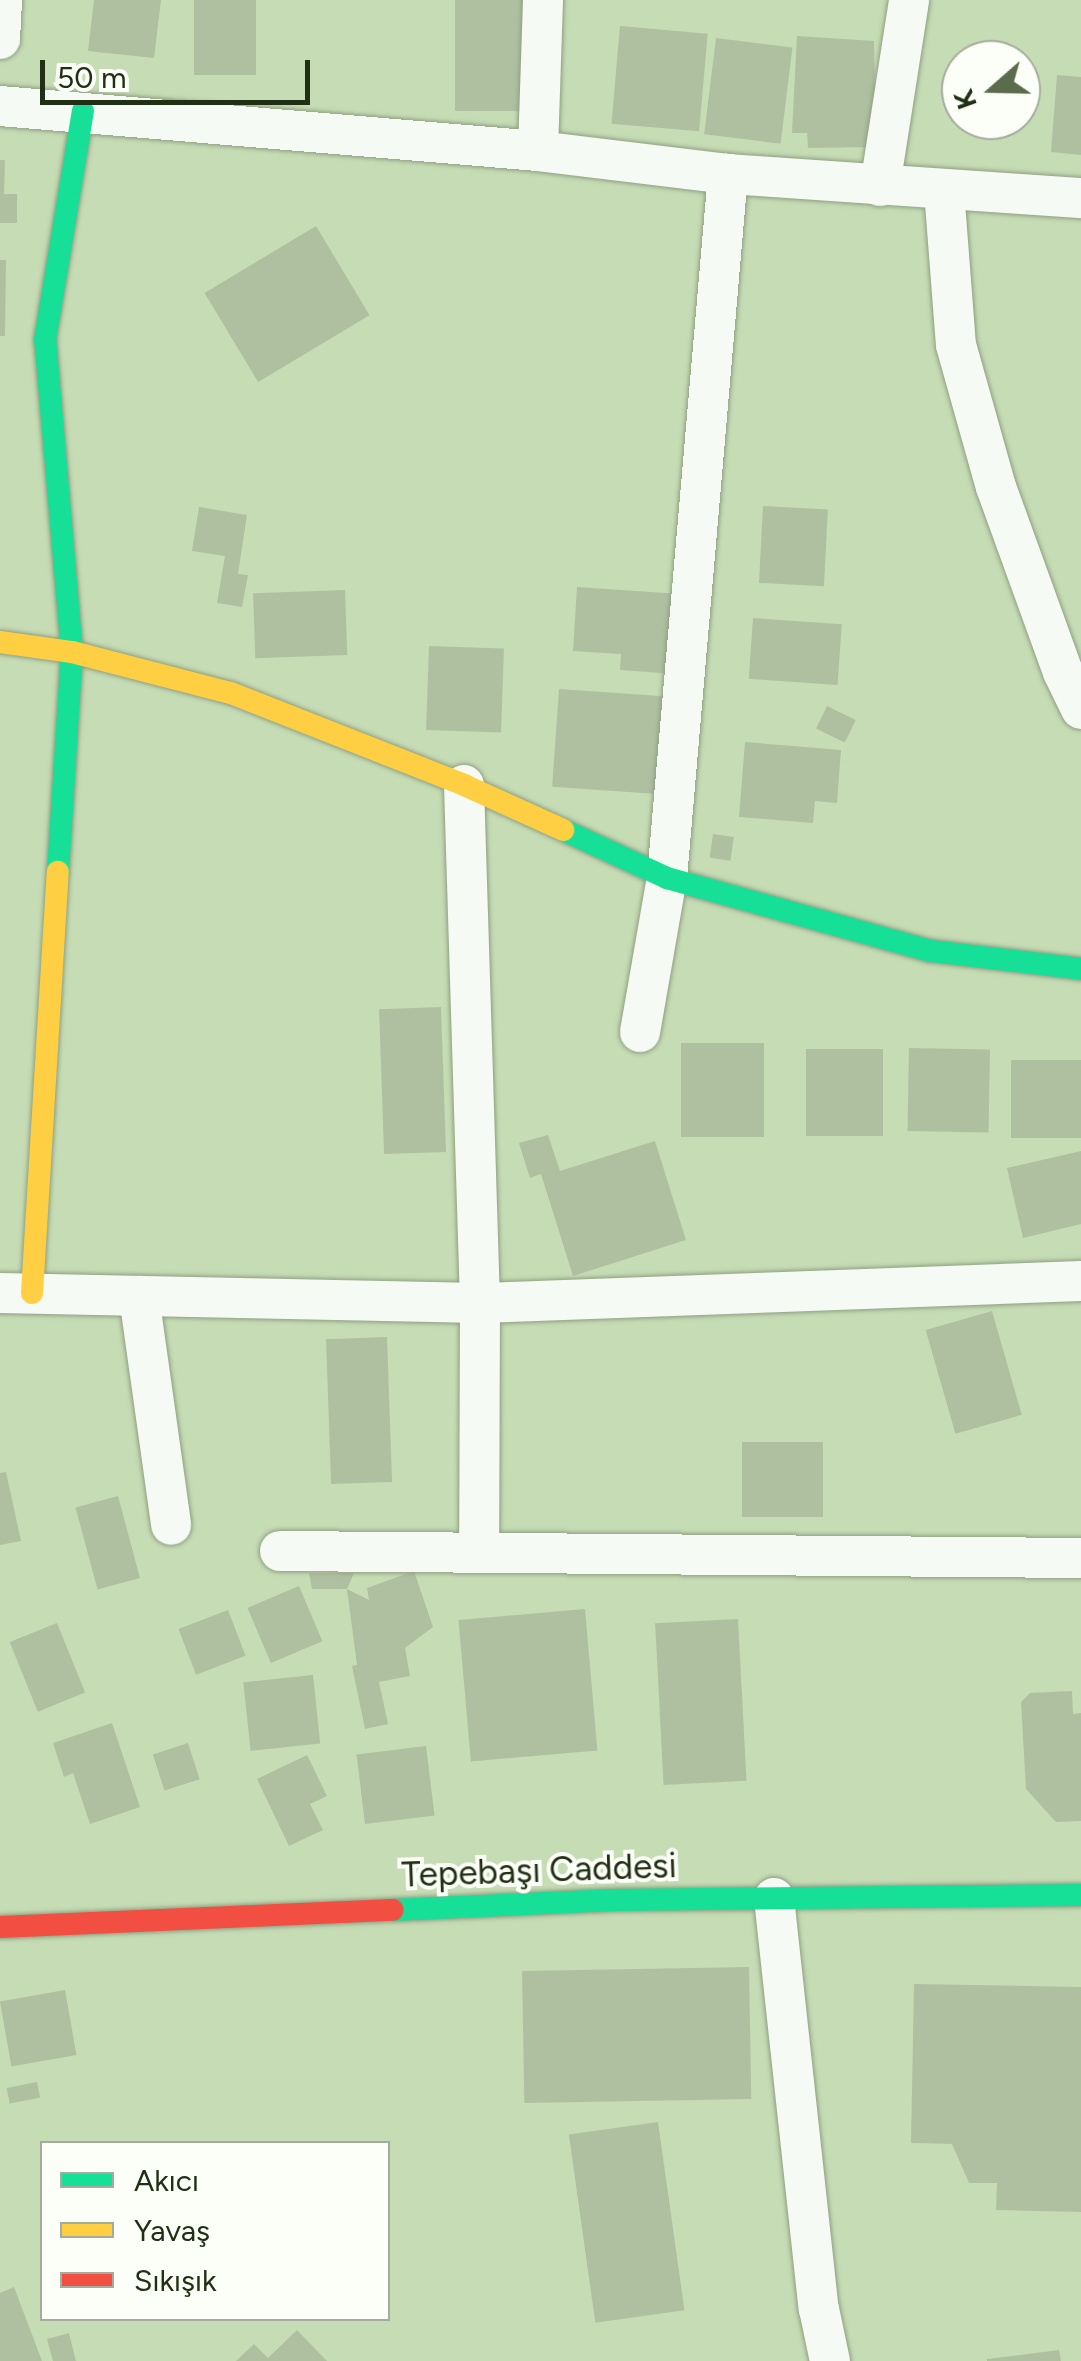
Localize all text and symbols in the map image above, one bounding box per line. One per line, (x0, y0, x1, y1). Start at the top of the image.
scale bar (45, 40, 315, 102)
north arrow (941, 40, 1041, 140)
text: 50 m (57, 59, 126, 96)
text: K (946, 85, 984, 114)
street label: Tepebaşı Caddesi (401, 1844, 677, 1896)
legend (40, 2141, 390, 2321)
text: Akıcı (134, 2162, 199, 2199)
text: Yavaş (134, 2212, 210, 2249)
text: Sıkışık (134, 2262, 217, 2299)

